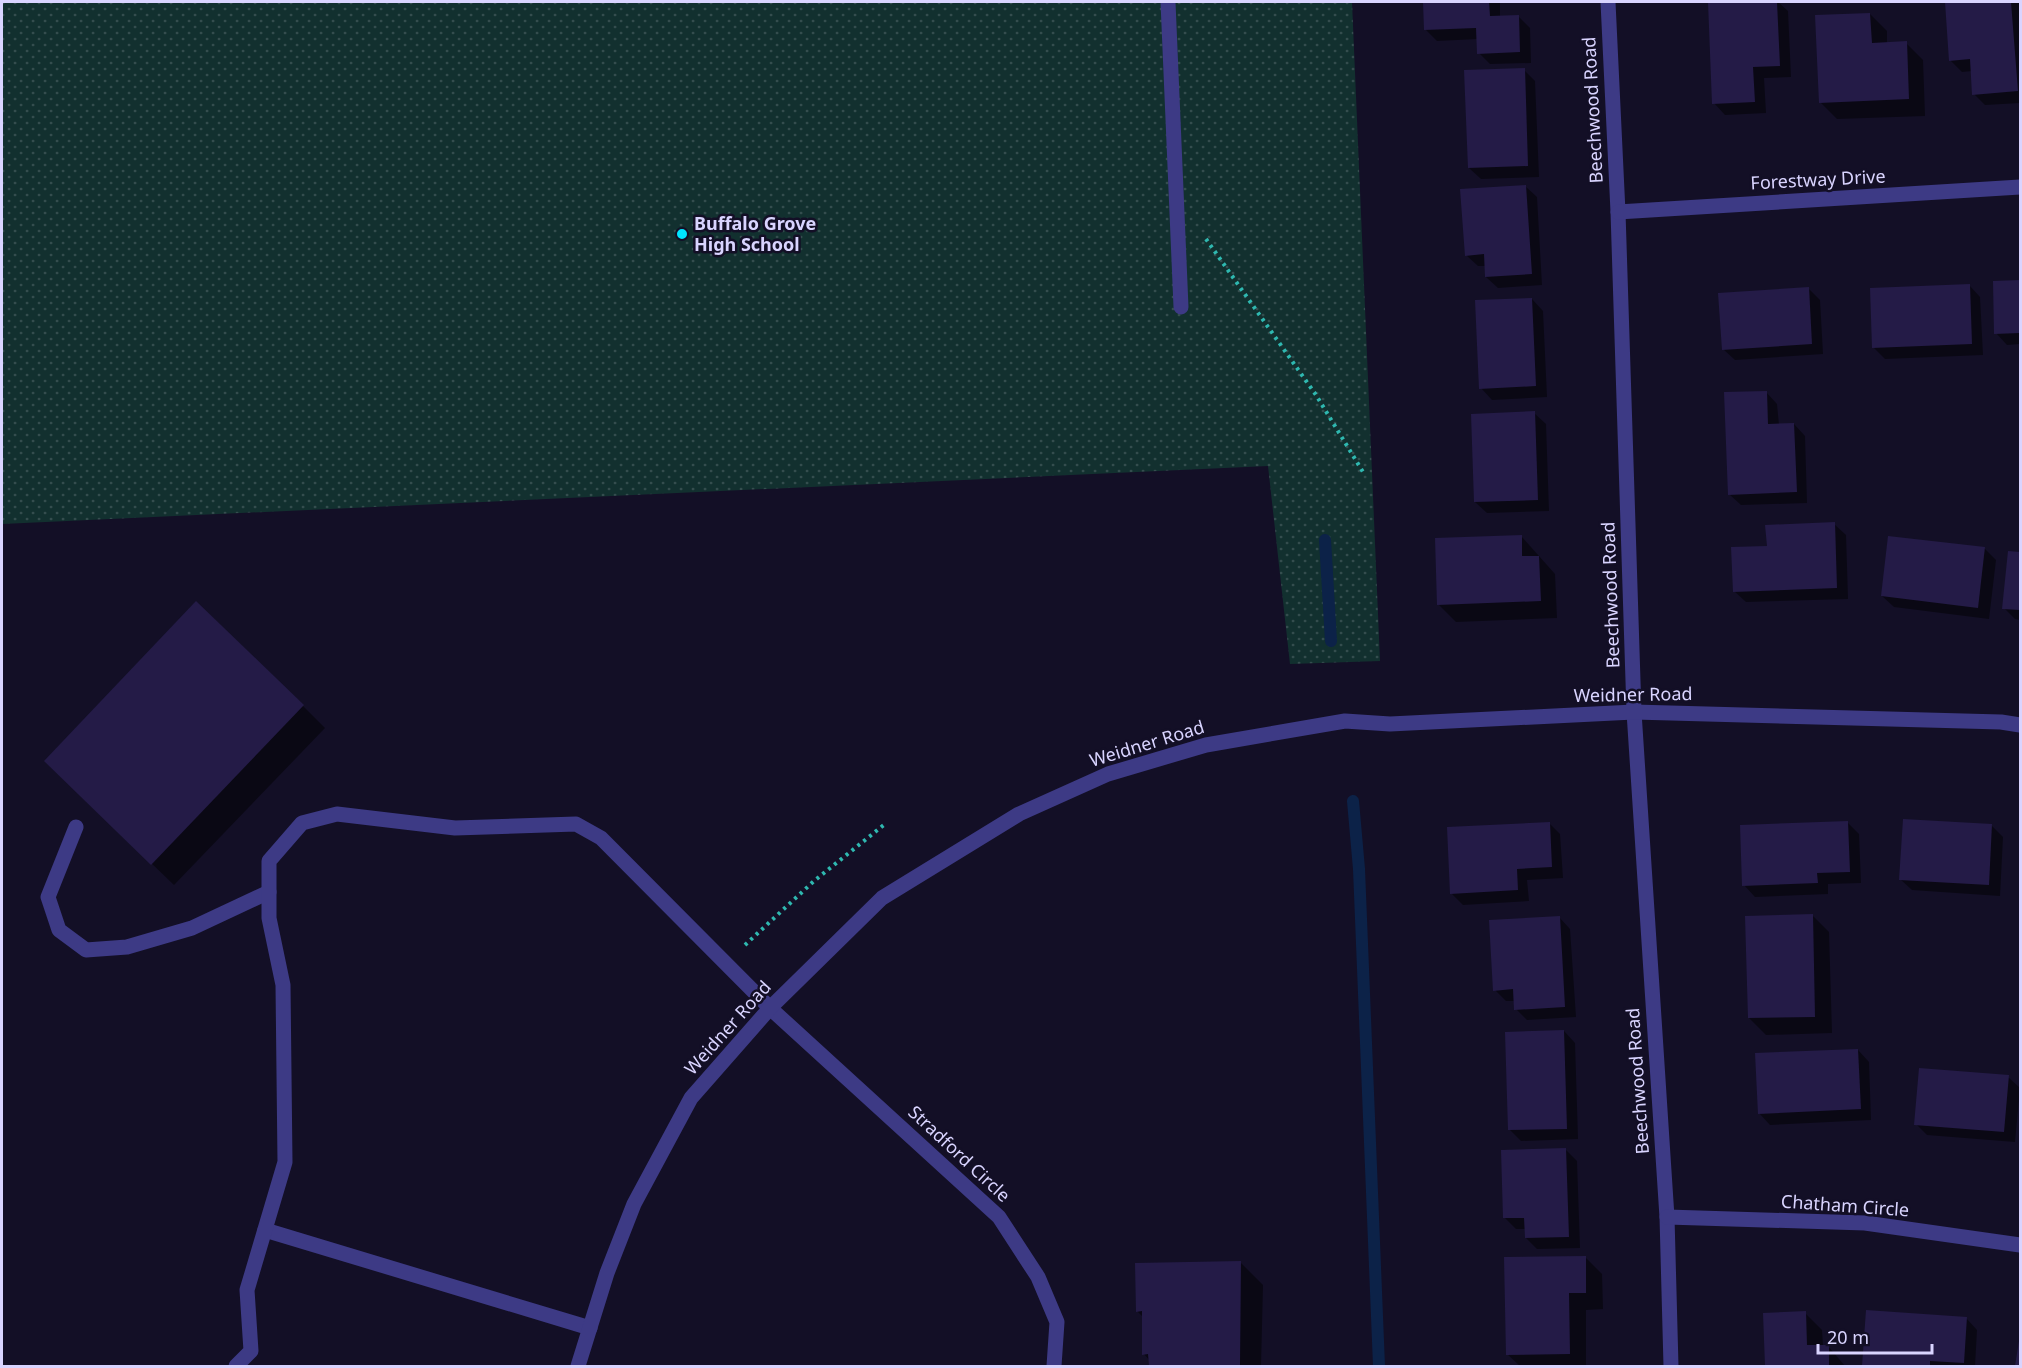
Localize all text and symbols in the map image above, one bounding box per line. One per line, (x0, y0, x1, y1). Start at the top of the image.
street label: Beechwood Road (1576, 36, 1608, 184)
street label: Forestway Drive (1750, 163, 1886, 195)
place label: Buffalo Grove High School (694, 211, 816, 256)
marker: Buffalo Grove High School (675, 227, 689, 241)
street label: Beechwood Road (1595, 521, 1625, 669)
street label: Weidner Road (1573, 681, 1693, 707)
street label: Weidner Road (1086, 714, 1207, 772)
street label: Weidner Road (679, 975, 776, 1080)
street label: Beechwood Road (1620, 1007, 1654, 1155)
street label: Stradford Circle (904, 1100, 1016, 1207)
street label: Chatham Circle (1780, 1189, 1910, 1221)
scale bar (1818, 1317, 1932, 1355)
text: 20 m (1827, 1325, 1869, 1349)

